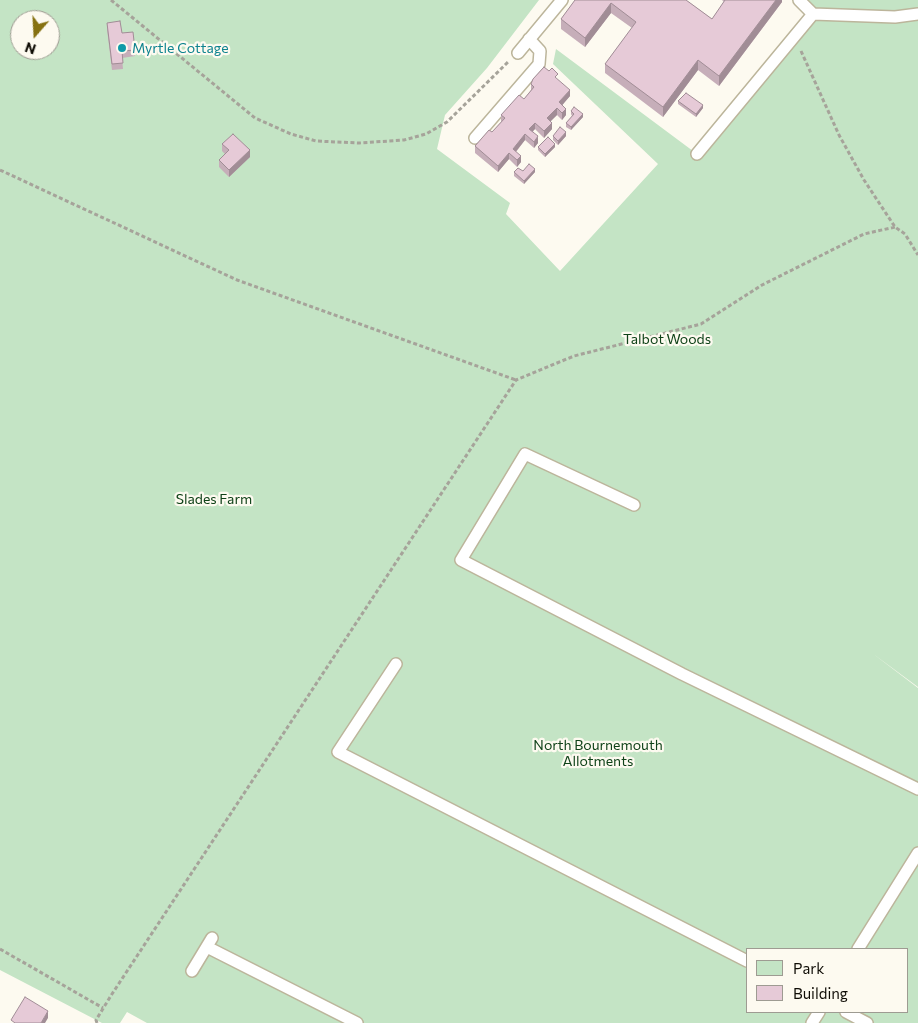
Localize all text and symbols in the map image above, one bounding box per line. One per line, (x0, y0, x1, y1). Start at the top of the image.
north arrow (10, 10, 60, 60)
text: N (23, 39, 38, 58)
place label: Myrtle Cottage (132, 40, 229, 56)
marker: Myrtle Cottage (116, 42, 128, 54)
park label: Talbot Woods (623, 331, 711, 347)
park label: Slades Farm (176, 491, 252, 507)
park label: North Bournemouth Allotments (533, 737, 663, 770)
legend (746, 948, 908, 1013)
text: Park (793, 959, 824, 977)
text: Building (793, 984, 848, 1002)

